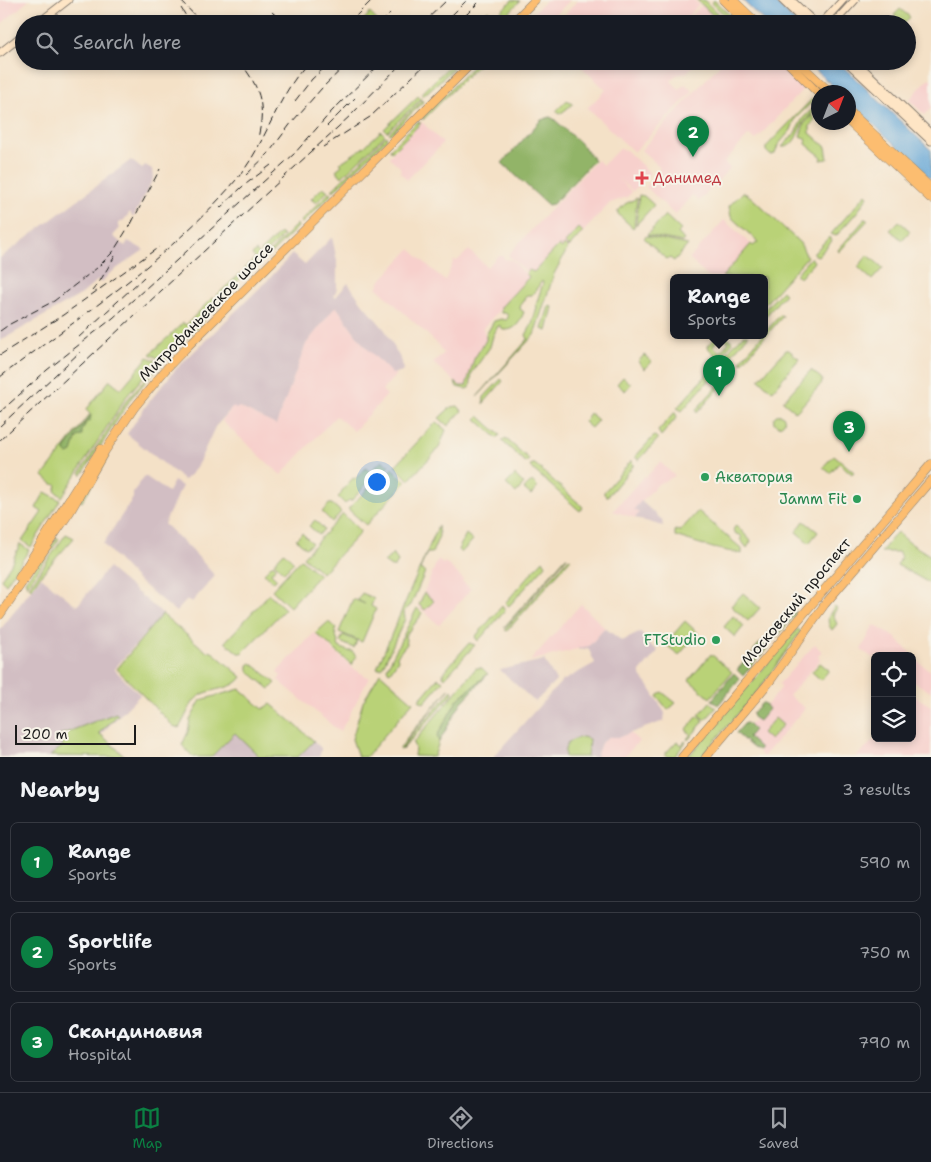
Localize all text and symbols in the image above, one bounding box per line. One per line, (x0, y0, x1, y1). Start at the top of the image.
search box (15, 15, 916, 70)
icon: search (33, 29, 61, 57)
text: Search here (73, 30, 182, 55)
north arrow (811, 85, 856, 130)
pin: 2 (677, 116, 709, 157)
place label: Данимед (653, 168, 722, 188)
marker: Данимед (635, 171, 649, 185)
street label: Митрофаньевское шоссе (134, 238, 278, 386)
popup (670, 274, 768, 339)
text: Range (687, 284, 751, 309)
text: Sports (687, 309, 736, 330)
pin: 1 (703, 355, 735, 396)
pin: 3 (833, 411, 865, 452)
place label: Акватория (715, 467, 793, 487)
your location (364, 469, 390, 495)
marker: Акватория (699, 471, 711, 483)
place label: Jamm Fit (779, 489, 847, 509)
marker: Jamm Fit (851, 493, 863, 505)
street label: Московский проспект (736, 533, 856, 670)
place label: FTStudio (644, 630, 706, 650)
marker: FTStudio (710, 634, 722, 646)
map controls (871, 652, 916, 742)
button: locate (871, 652, 916, 697)
button: layers (871, 697, 916, 742)
scale bar (15, 722, 136, 745)
text: 200 m (22, 725, 68, 743)
text: Nearby (20, 776, 100, 804)
text: 3 results (842, 779, 911, 800)
text: Range (68, 839, 131, 864)
text: 1 (33, 852, 41, 873)
text: 590 m (860, 852, 910, 873)
text: Sports (68, 864, 117, 885)
text: Sportlife (68, 929, 152, 954)
text: 2 (31, 942, 43, 963)
text: 750 m (859, 942, 910, 963)
text: Sports (68, 954, 117, 975)
text: Скандинавия (68, 1019, 203, 1044)
text: 3 (31, 1032, 43, 1053)
text: 790 m (858, 1032, 910, 1053)
text: Hospital (68, 1044, 131, 1065)
tab: Map (132, 1104, 162, 1152)
tab: Directions (427, 1104, 494, 1152)
tab: Saved (759, 1104, 799, 1152)

